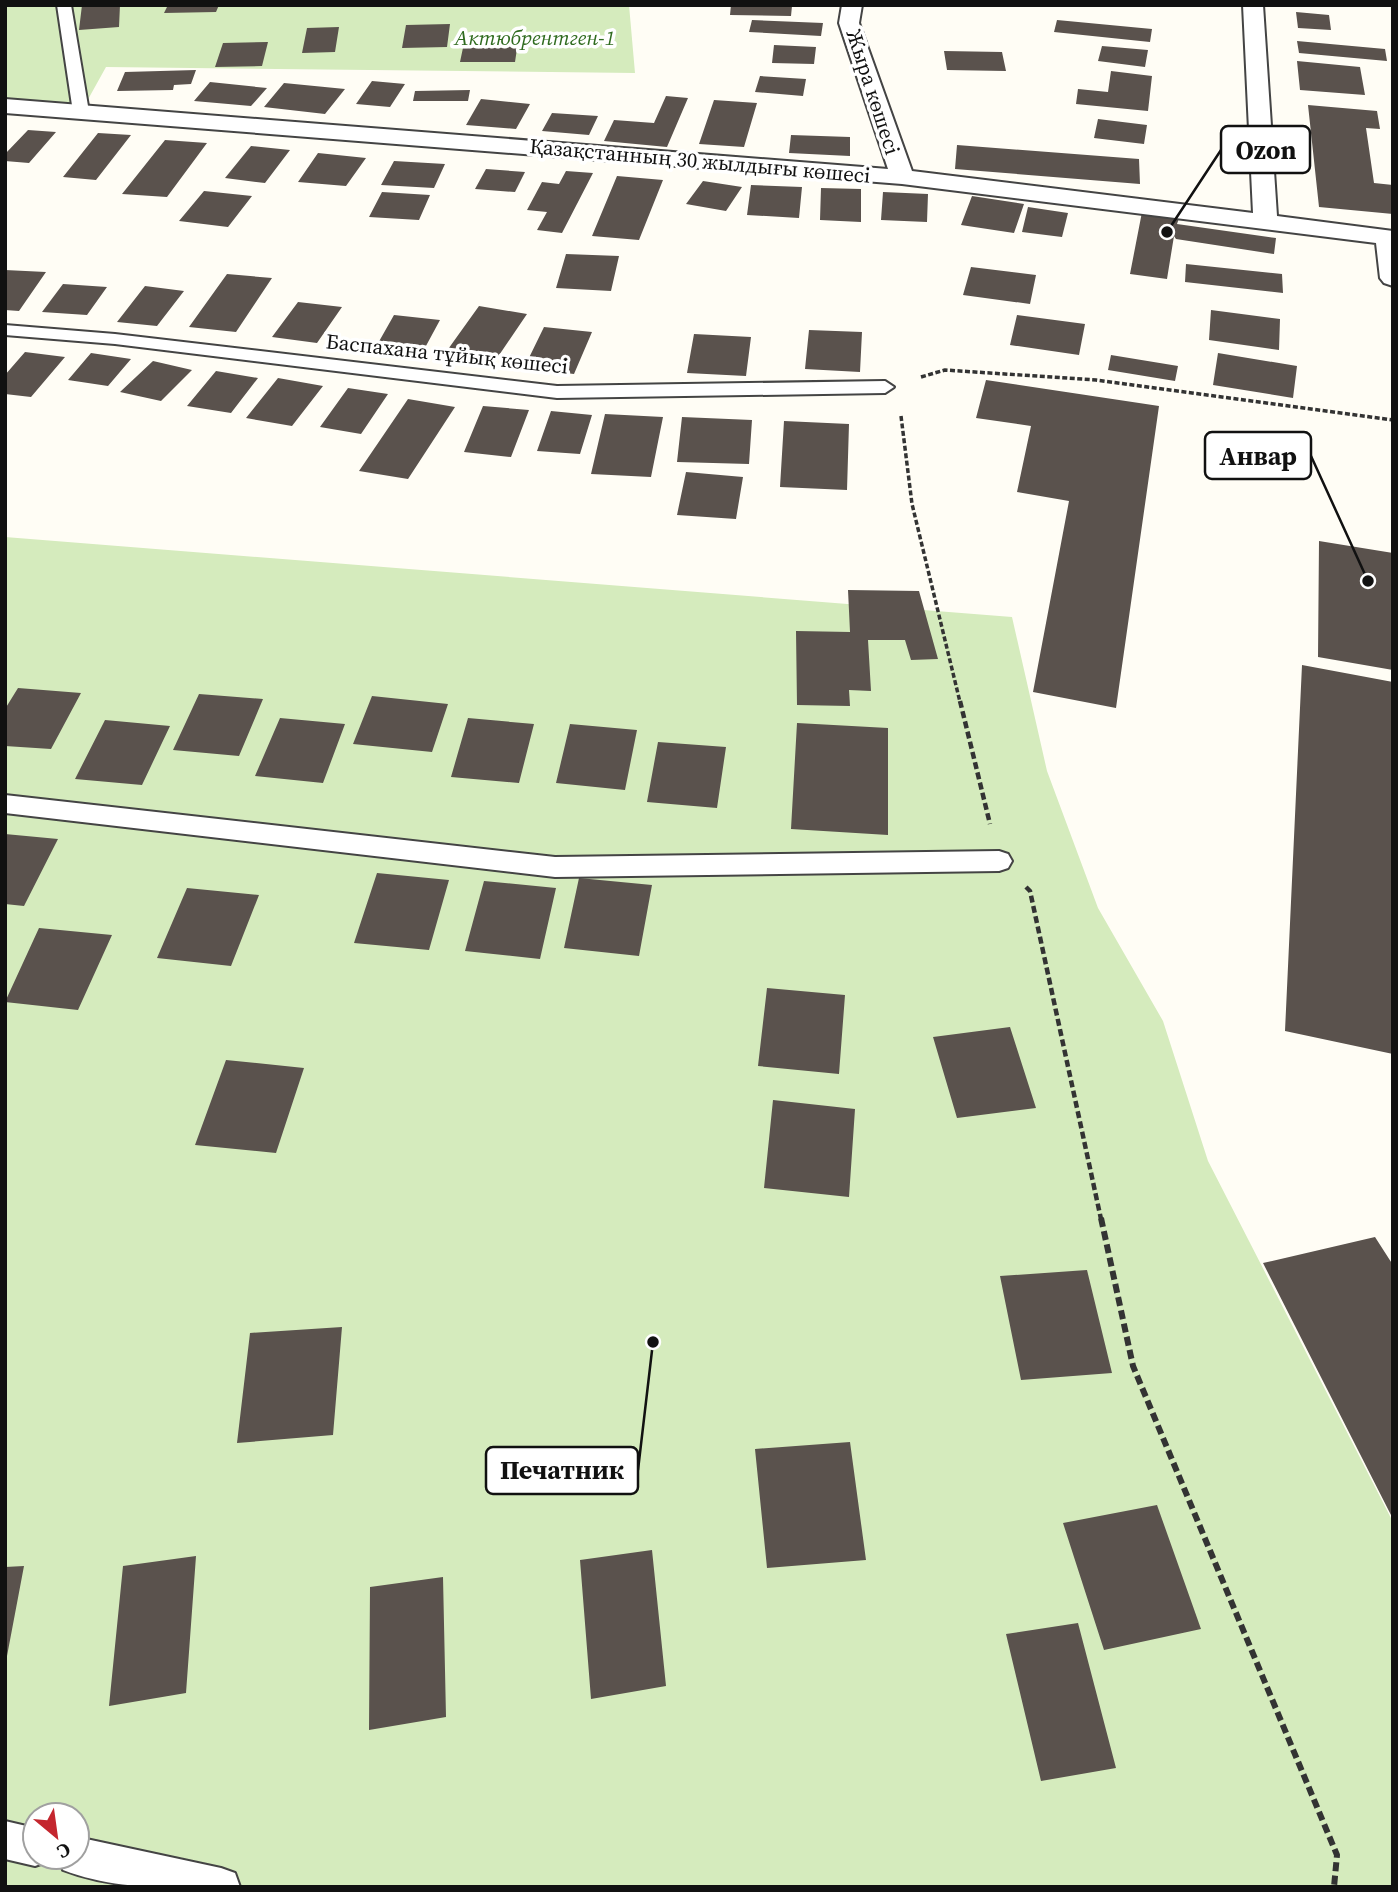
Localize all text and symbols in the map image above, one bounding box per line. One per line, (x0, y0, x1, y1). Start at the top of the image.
park label: Актюбрентген-1 (453, 23, 616, 52)
street label: Жыра көшесі (840, 25, 907, 158)
callout: Ozon (1221, 126, 1310, 173)
street label: Қазақстанның 30 жылдығы көшесі (528, 131, 872, 190)
text: Ozon (1235, 132, 1297, 168)
street label: Баспахана тұйық көшесі (325, 326, 570, 381)
callout: Анвар (1205, 432, 1311, 479)
text: Анвар (1219, 438, 1297, 474)
callout: Печатник (486, 1447, 638, 1494)
text: Печатник (500, 1452, 625, 1488)
north arrow (21, 1801, 91, 1871)
text: С (53, 1837, 76, 1865)

